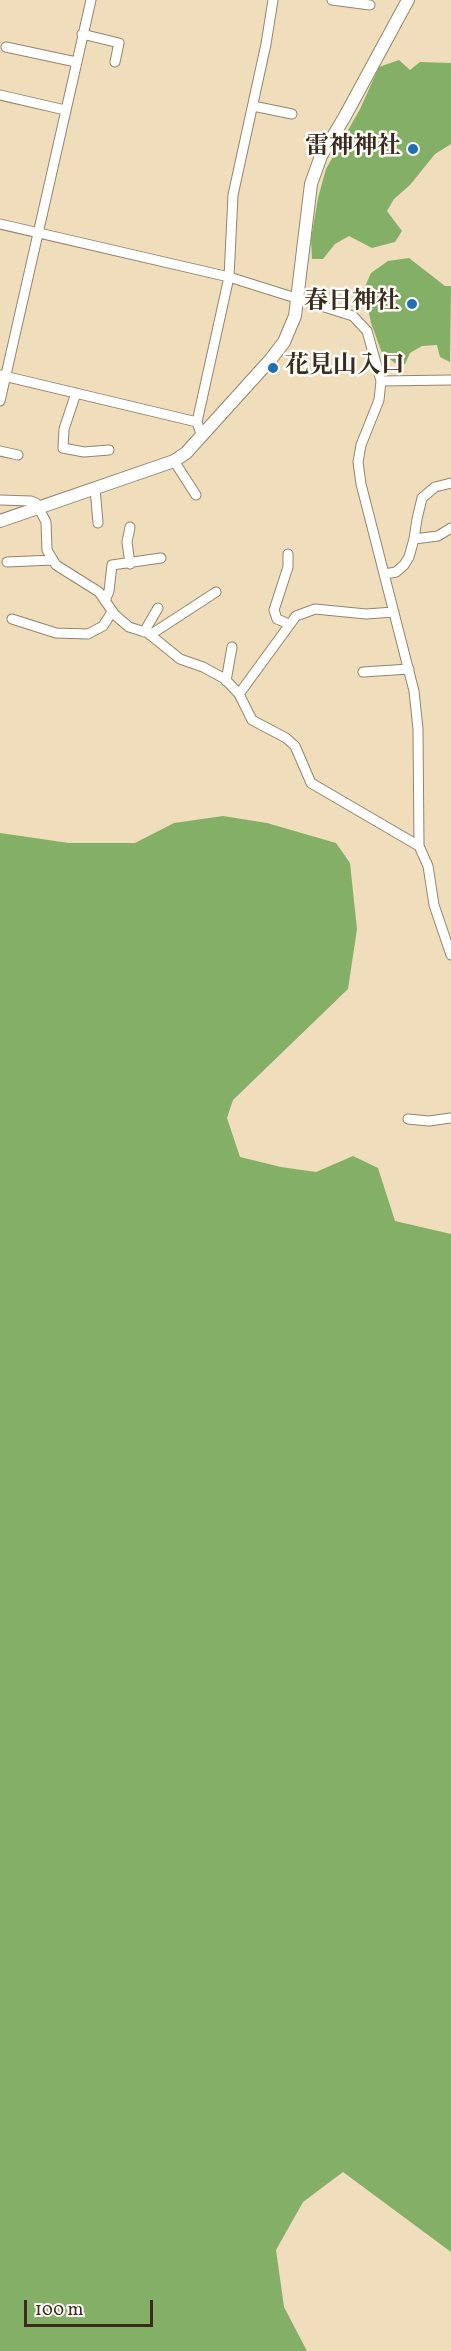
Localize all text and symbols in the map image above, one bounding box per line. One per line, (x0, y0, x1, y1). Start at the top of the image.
place label: 雷神神社 (305, 135, 401, 163)
marker: 雷神神社 (406, 142, 420, 156)
place label: 春日神社 (304, 290, 400, 318)
marker: 春日神社 (405, 297, 419, 311)
place label: 花見山入口 (285, 354, 405, 382)
marker: 花見山入口 (266, 361, 280, 375)
scale bar (27, 2288, 156, 2326)
text: 100 m (35, 2298, 84, 2323)

